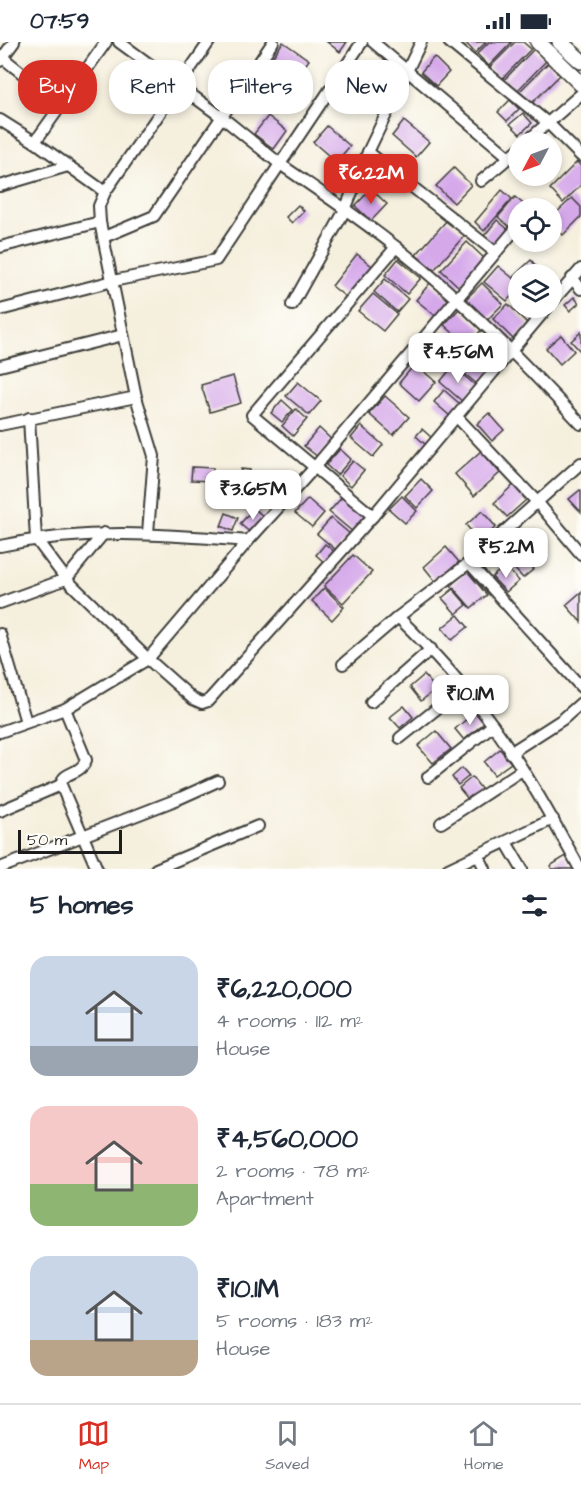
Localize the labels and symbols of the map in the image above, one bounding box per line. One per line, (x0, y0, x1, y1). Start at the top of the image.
north arrow (508, 132, 562, 186)
pin: ₹6.22M (322, 154, 420, 205)
pin: ₹4.56M (409, 333, 507, 384)
pin: ₹3.65M (204, 470, 302, 521)
pin: ₹5.2M (464, 528, 548, 579)
pin: ₹10.1M (421, 675, 519, 726)
scale bar (18, 827, 122, 854)

